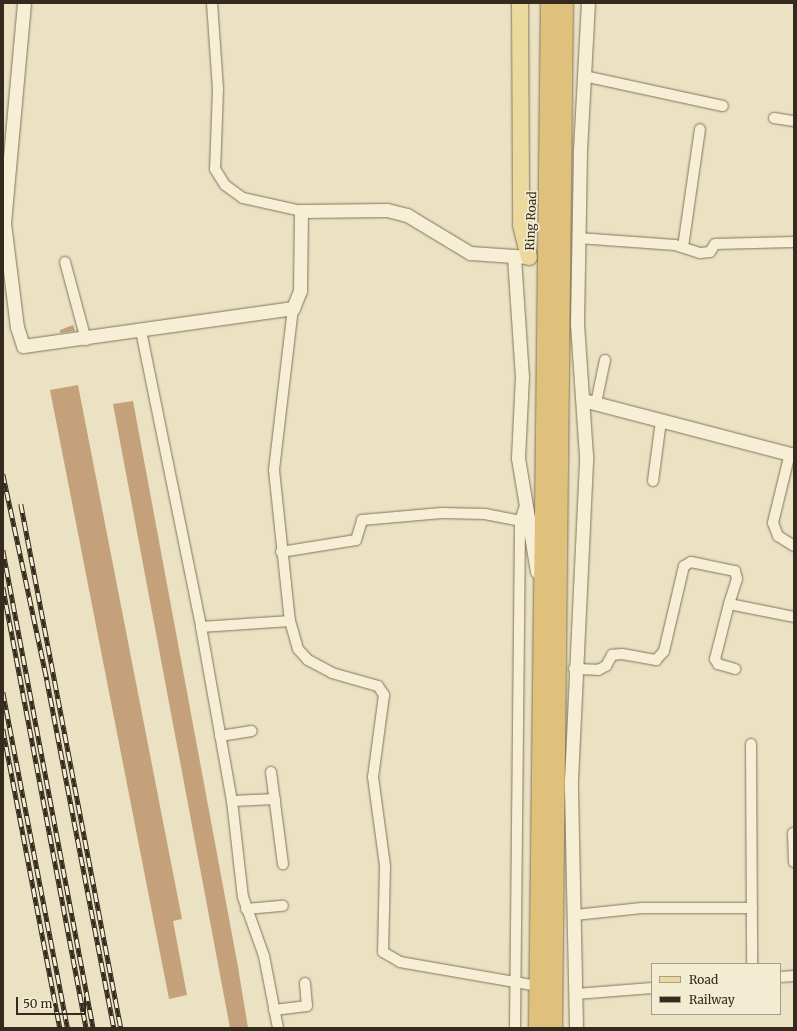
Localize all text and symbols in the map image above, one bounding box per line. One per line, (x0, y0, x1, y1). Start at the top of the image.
street label: Ring Road (523, 191, 539, 251)
legend (651, 963, 781, 1015)
text: Road (689, 972, 718, 987)
scale bar (18, 989, 88, 1015)
text: Railway (689, 992, 735, 1007)
text: 50 m (23, 996, 52, 1011)

